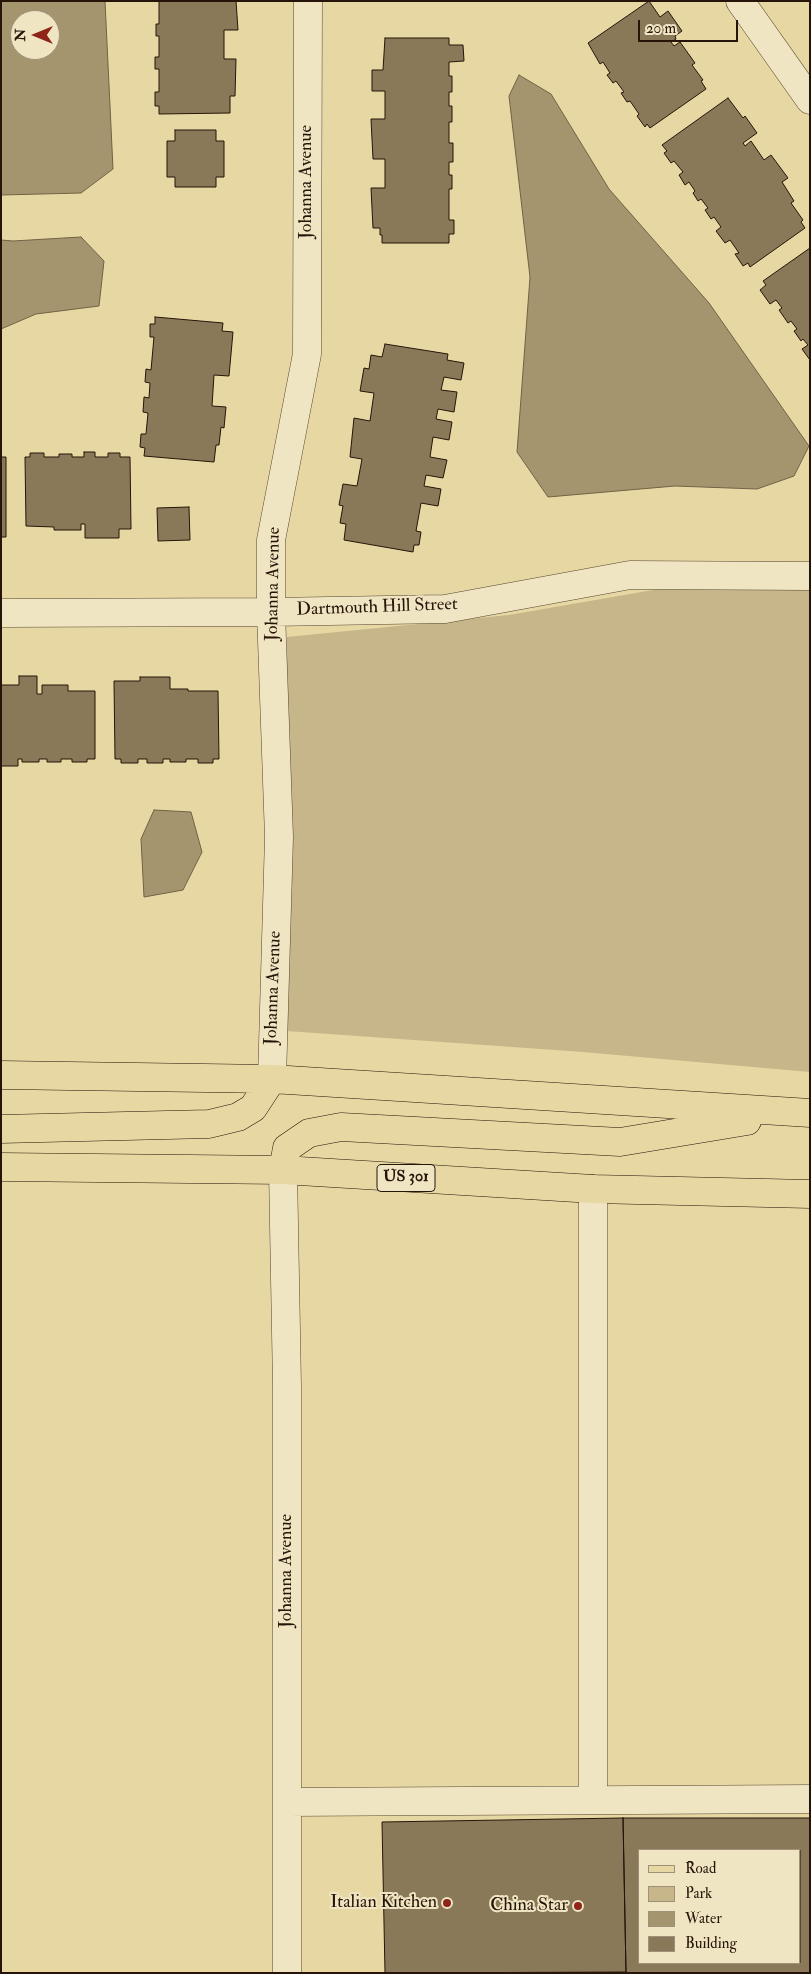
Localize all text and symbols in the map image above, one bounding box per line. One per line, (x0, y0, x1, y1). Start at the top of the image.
north arrow (10, 10, 60, 60)
scale bar (641, 10, 741, 42)
text: 20 m (646, 19, 676, 38)
text: N (12, 29, 29, 41)
street label: Johanna Avenue (296, 125, 318, 239)
street label: Johanna Avenue (262, 527, 286, 641)
street label: Dartmouth Hill Street (296, 594, 458, 622)
street label: Johanna Avenue (261, 931, 287, 1045)
road number: US 301 (377, 1164, 435, 1192)
street label: Johanna Avenue (276, 1514, 298, 1628)
legend (638, 1849, 801, 1964)
text: Road (685, 1859, 716, 1878)
text: Park (685, 1884, 712, 1903)
place label: Italian Kitchen (330, 1892, 437, 1914)
place label: China Star (490, 1895, 568, 1917)
marker: Italian Kitchen (441, 1897, 453, 1909)
marker: China Star (572, 1900, 584, 1912)
text: Water (685, 1909, 722, 1928)
text: Building (685, 1934, 737, 1953)

